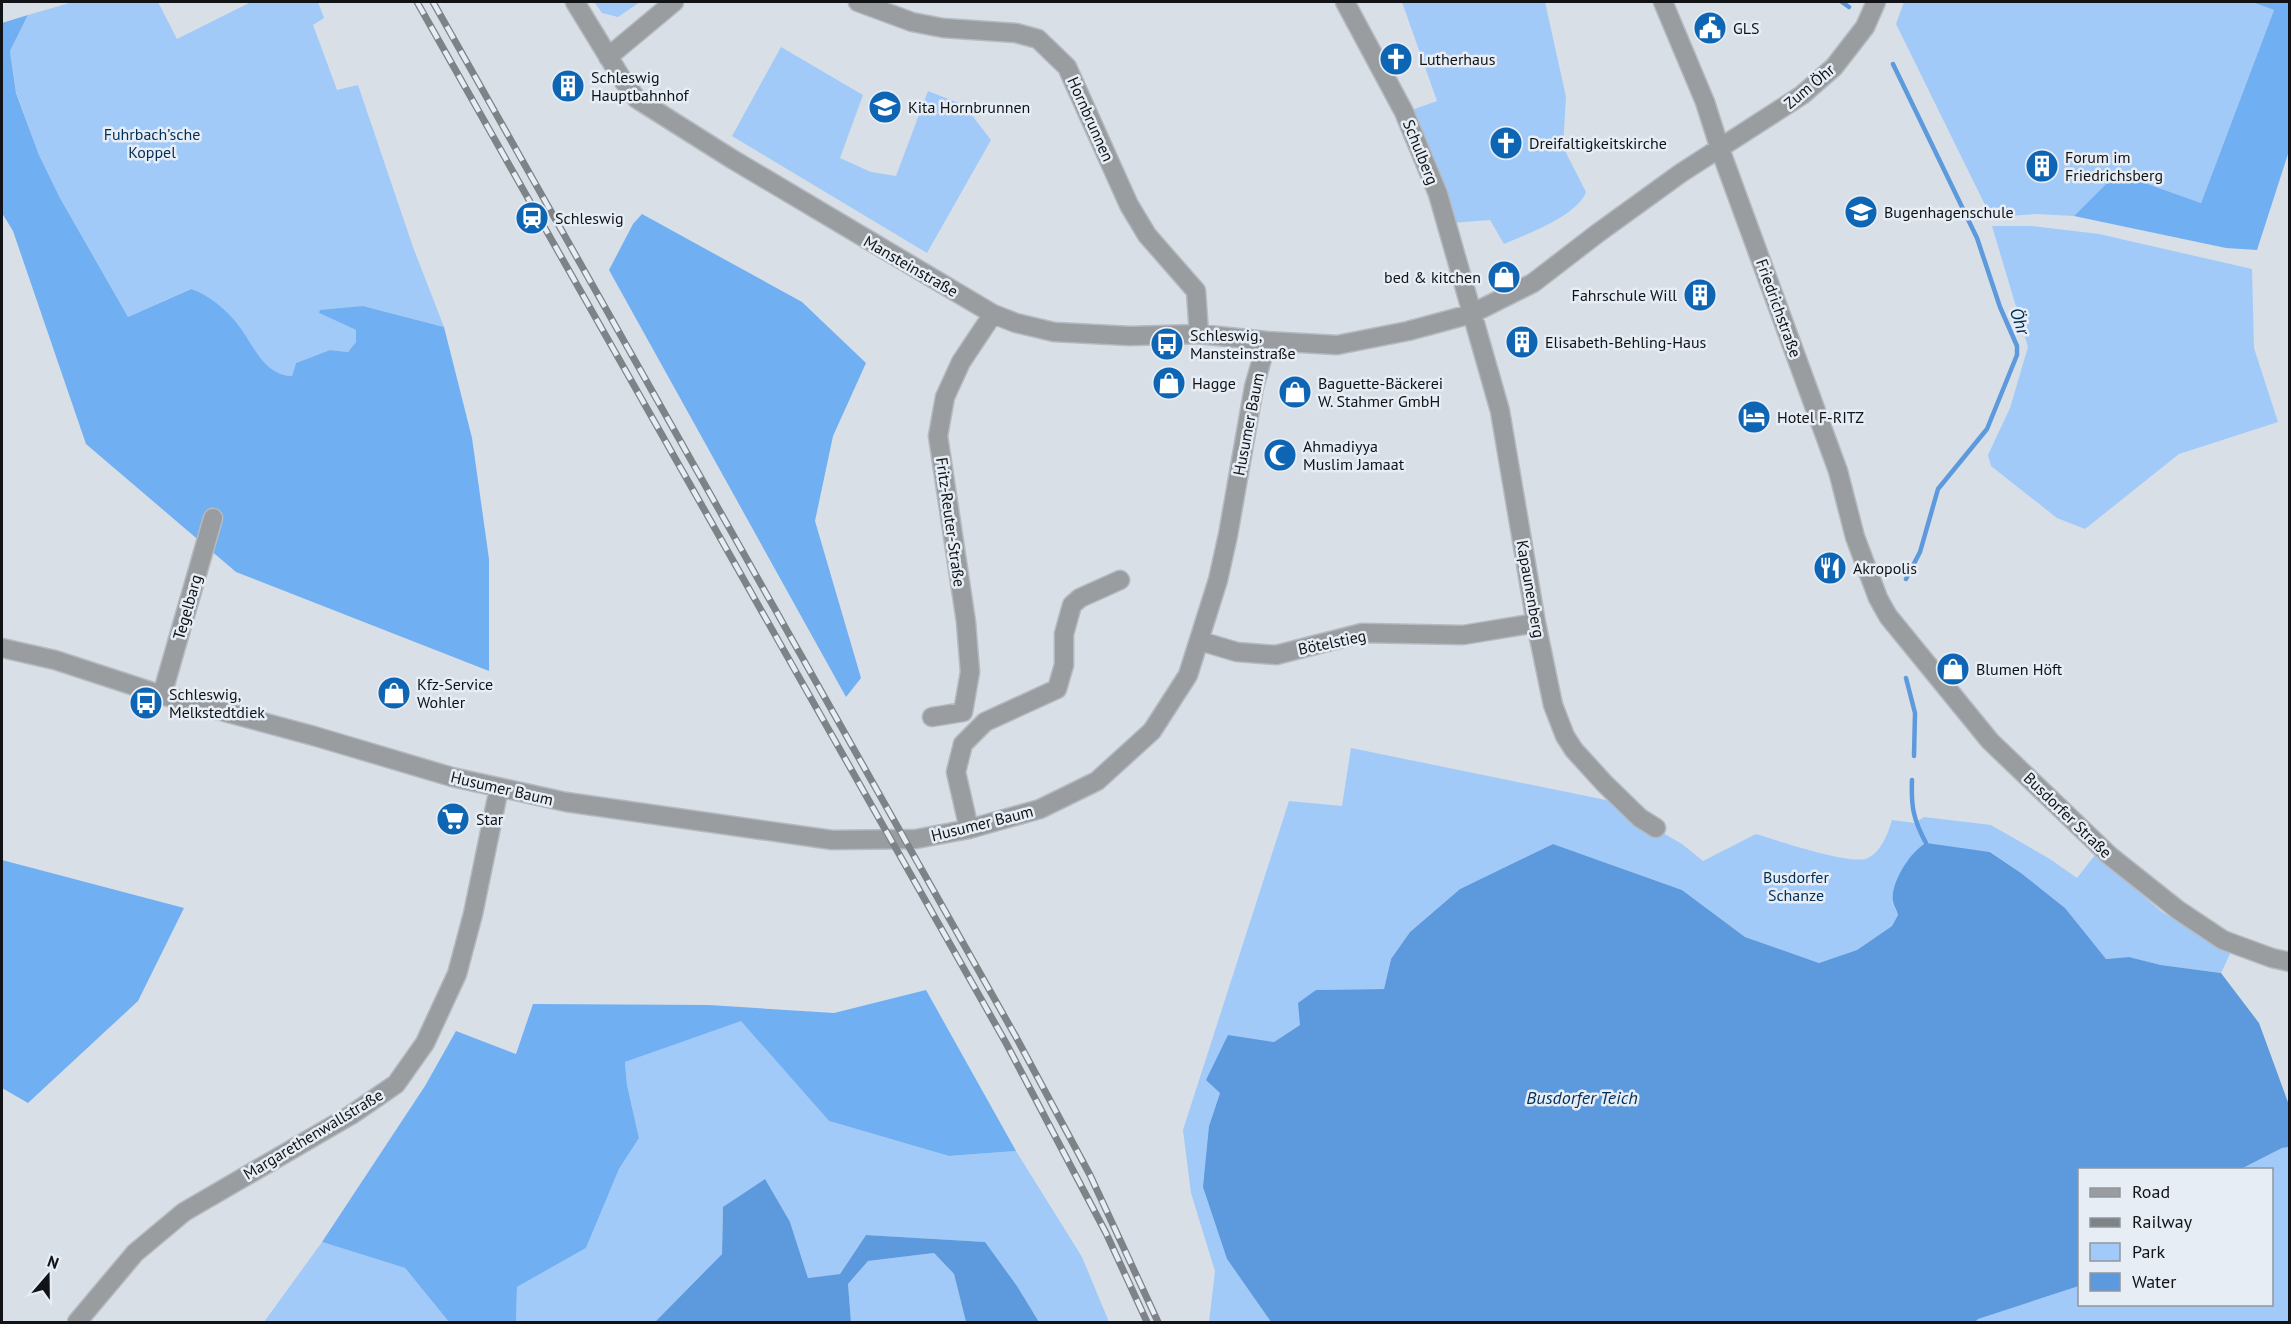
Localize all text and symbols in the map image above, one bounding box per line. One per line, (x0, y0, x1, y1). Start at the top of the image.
public building icon: GLS (1692, 10, 1728, 46)
place label: GLS (1733, 18, 1760, 38)
church icon: Lutherhaus (1378, 41, 1414, 77)
place label: Lutherhaus (1419, 49, 1496, 69)
street label: Zum Öhr (1780, 59, 1839, 113)
place label: Schleswig Hauptbahnhof (591, 67, 690, 105)
building icon: Schleswig Hauptbahnhof (550, 68, 586, 104)
street label: Hornbrunnen (1063, 74, 1119, 164)
school or university icon: Kita Hornbrunnen (867, 89, 903, 125)
place label: Kita Hornbrunnen (908, 97, 1030, 117)
street label: Schulberg (1399, 116, 1443, 188)
park label: Fuhrbach’sche Koppel (104, 124, 200, 162)
church icon: Dreifaltigkeitskirche (1488, 125, 1524, 161)
place label: Dreifaltigkeitskirche (1529, 133, 1667, 153)
place label: Forum im Friedrichsberg (2065, 147, 2163, 185)
building icon: Forum im Friedrichsberg (2024, 148, 2060, 184)
school or university icon: Bugenhagenschule (1843, 194, 1879, 230)
station icon: Schleswig (514, 200, 550, 236)
place label: Bugenhagenschule (1884, 202, 2014, 222)
place label: Schleswig (555, 208, 624, 228)
street label: Mansteinstraße (860, 231, 962, 301)
street label: Friedrichstraße (1752, 256, 1806, 360)
shop icon: bed & kitchen (1486, 259, 1522, 295)
place label: bed & kitchen (1384, 267, 1481, 287)
building icon: Fahrschule Will (1682, 277, 1718, 313)
place label: Fahrschule Will (1572, 285, 1677, 305)
water label: Öhr (2005, 304, 2036, 339)
building icon: Elisabeth-Behling-Haus (1504, 324, 1540, 360)
place label: Schleswig, Mansteinstraße (1190, 325, 1296, 363)
bus stop icon: Schleswig, Mansteinstraße (1149, 326, 1185, 362)
place label: Elisabeth-Behling-Haus (1545, 332, 1707, 352)
shop icon: Hagge (1151, 365, 1187, 401)
street label: Husumer Baum (1228, 371, 1268, 477)
place label: Hagge (1192, 373, 1236, 393)
place label: Baguette-Bäckerei W. Stahmer GmbH (1318, 373, 1443, 411)
shop icon: Baguette-Bäckerei W. Stahmer GmbH (1277, 374, 1313, 410)
hotel icon: Hotel F-RITZ (1736, 399, 1772, 435)
place label: Hotel F-RITZ (1777, 407, 1864, 427)
place label: Ahmadiyya Muslim Jamaat (1303, 436, 1405, 474)
mosque icon: Ahmadiyya Muslim Jamaat (1262, 437, 1298, 473)
street label: Fritz-Reuter-Straße (932, 456, 970, 588)
street label: Kapaunenberg (1513, 539, 1549, 639)
restaurant icon: Akropolis (1812, 550, 1848, 586)
place label: Akropolis (1853, 558, 1917, 578)
street label: Tegelbarg (168, 572, 206, 642)
street label: Bötelstieg (1296, 625, 1368, 659)
shop icon: Blumen Höft (1935, 651, 1971, 687)
place label: Blumen Höft (1976, 659, 2063, 679)
place label: Kfz-Service Wohler (417, 674, 493, 712)
shop icon: Kfz-Service Wohler (376, 675, 412, 711)
place label: Schleswig, Melkstedtdiek (169, 684, 265, 722)
bus stop icon: Schleswig, Melkstedtdiek (128, 685, 164, 721)
street label: Husumer Baum (449, 767, 555, 809)
street label: Busdorfer Straße (2020, 768, 2116, 862)
supermarket icon: Star (435, 801, 471, 837)
street label: Husumer Baum (929, 801, 1035, 845)
place label: Star (476, 809, 504, 829)
park label: Busdorfer Schanze (1763, 867, 1829, 905)
street label: Margarethenwallstraße (240, 1084, 386, 1184)
water label: Busdorfer Teich (1526, 1086, 1638, 1109)
legend (2078, 1168, 2273, 1306)
text: Road (2132, 1180, 2170, 1203)
text: Railway (2132, 1210, 2193, 1233)
text: Park (2132, 1240, 2165, 1263)
north arrow (18, 1246, 78, 1306)
text: N (45, 1251, 61, 1273)
text: Water (2132, 1270, 2176, 1293)

